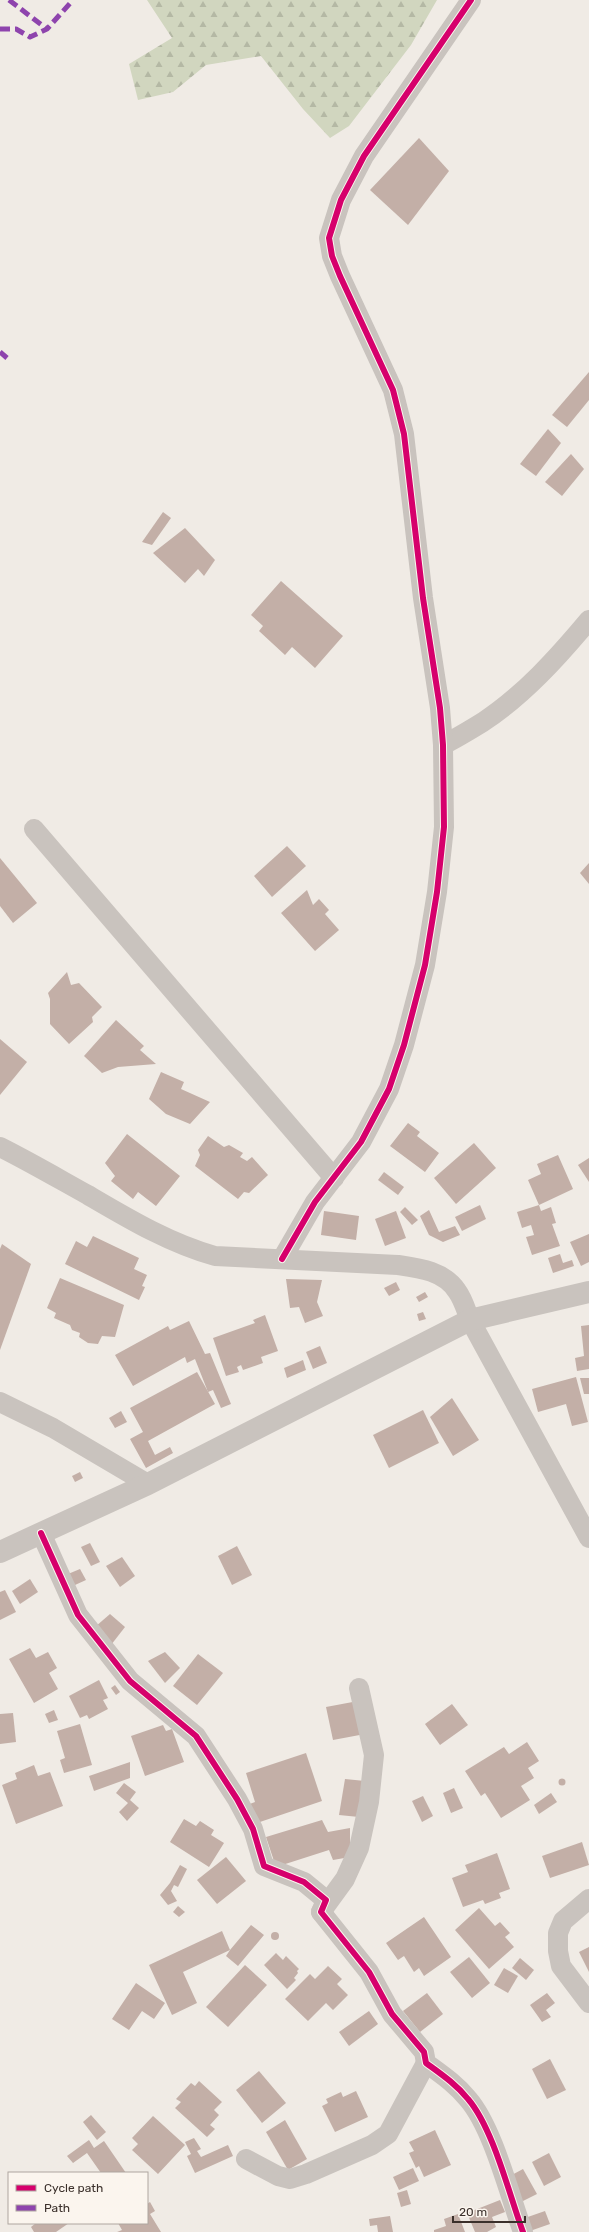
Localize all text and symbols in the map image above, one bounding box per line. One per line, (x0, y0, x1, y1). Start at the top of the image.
legend (8, 2172, 148, 2224)
text: Cycle path (44, 2181, 103, 2195)
scale bar (453, 2198, 525, 2224)
text: Path (44, 2201, 70, 2215)
text: 20 m (459, 2205, 487, 2219)

